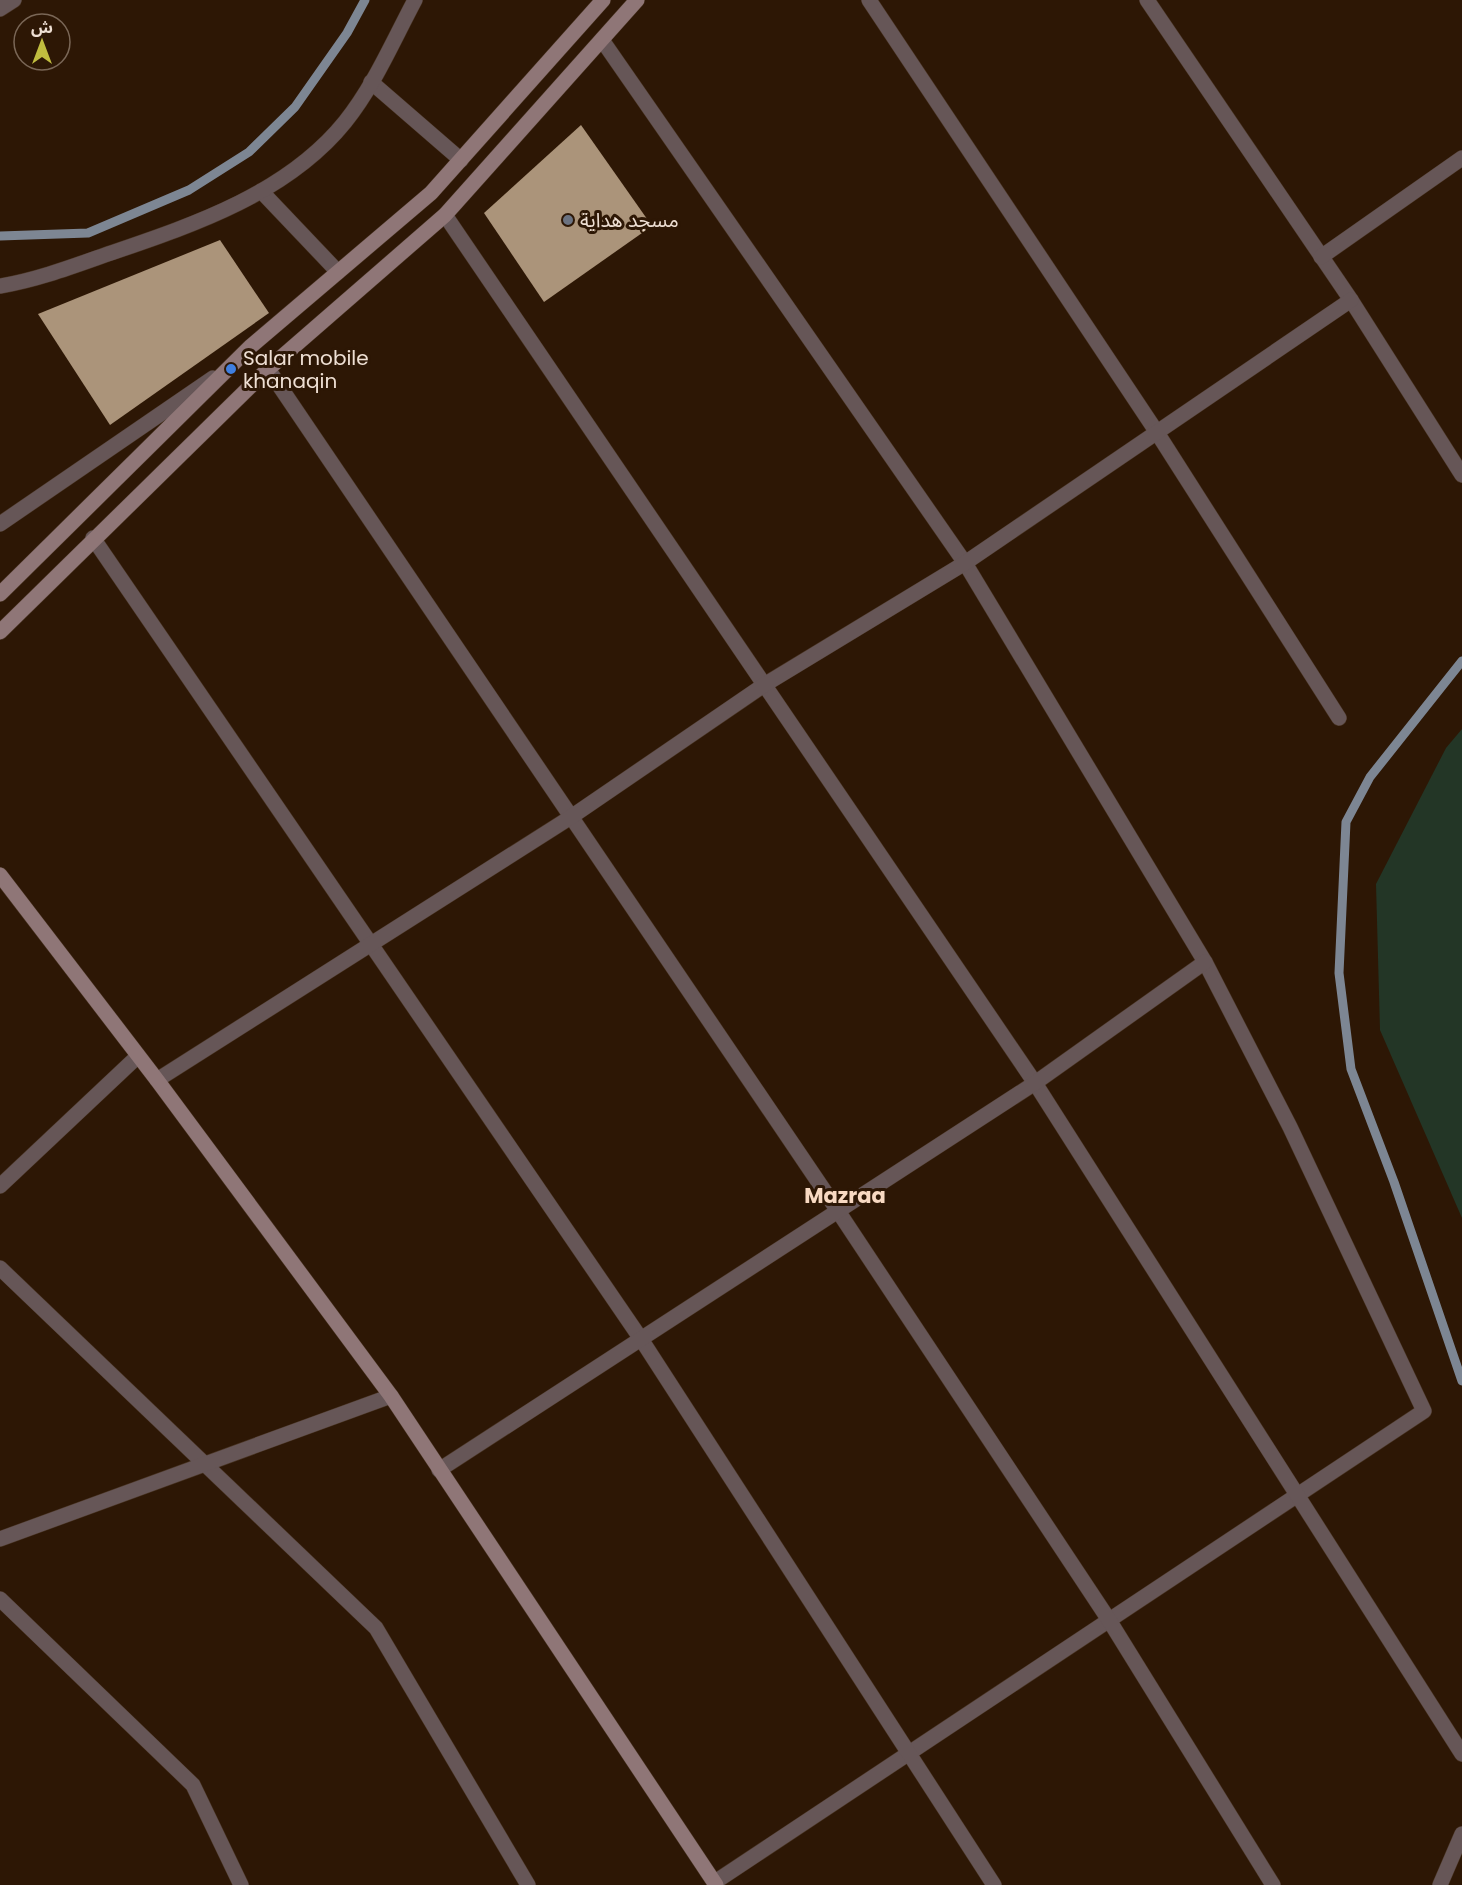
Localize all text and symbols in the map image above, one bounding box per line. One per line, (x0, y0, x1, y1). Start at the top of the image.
north arrow (12, 12, 72, 72)
text: ش (31, 16, 53, 39)
place label: مسجد هداية (580, 206, 679, 234)
marker: مسجد هداية (561, 213, 575, 227)
place label: Salar mobile khanaqin (243, 344, 369, 395)
marker: Salar mobile khanaqin (224, 362, 238, 376)
district label: Mazraa (804, 1181, 886, 1210)

